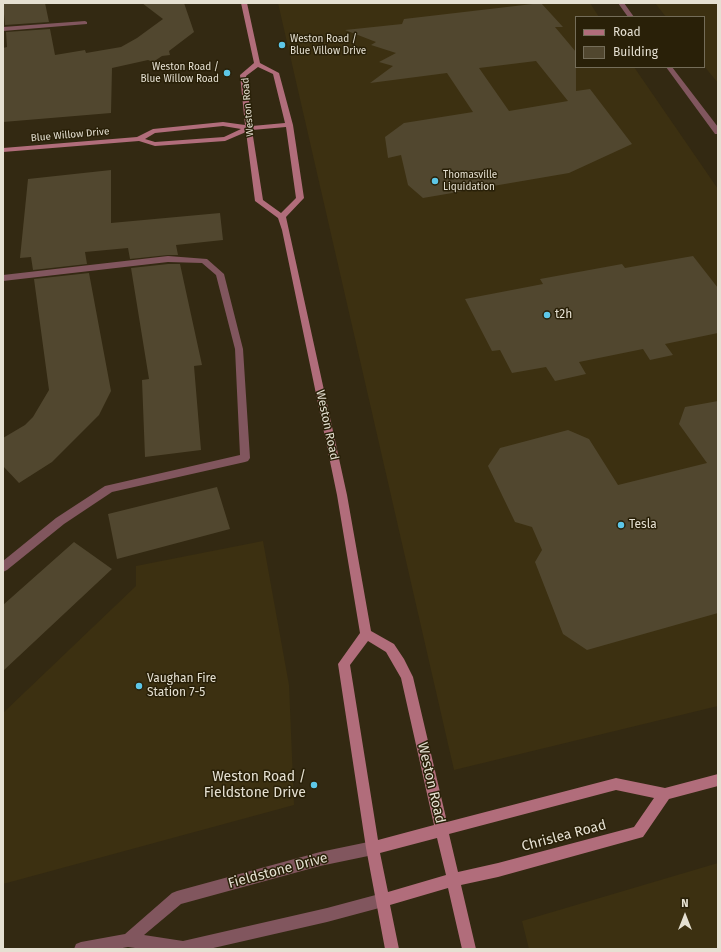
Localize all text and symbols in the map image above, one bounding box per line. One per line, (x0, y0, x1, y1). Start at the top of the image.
legend (575, 16, 705, 68)
text: Road (613, 25, 641, 39)
place label: Weston Road / Blue Villow Drive (290, 33, 366, 56)
marker: Weston Road / Blue Villow Drive (277, 40, 287, 50)
text: Building (613, 45, 658, 59)
place label: Weston Road / Blue Willow Road (140, 61, 219, 84)
marker: Weston Road / Blue Willow Road (222, 68, 232, 78)
street label: Weston Road (239, 77, 257, 137)
street label: Blue Willow Drive (30, 126, 110, 144)
place label: Thomasville Liquidation (443, 169, 497, 192)
marker: Thomasville Liquidation (430, 176, 440, 186)
place label: t2h (555, 308, 572, 322)
marker: t2h (542, 310, 552, 320)
street label: Weston Road (313, 389, 341, 461)
place label: Tesla (629, 518, 657, 532)
marker: Tesla (616, 520, 626, 530)
place label: Vaughan Fire Station 7-5 (147, 672, 216, 700)
marker: Vaughan Fire Station 7-5 (134, 681, 144, 691)
street label: Weston Road (414, 741, 448, 825)
place label: Weston Road / Fieldstone Drive (204, 769, 306, 802)
marker: Weston Road / Fieldstone Drive (309, 780, 319, 790)
street label: Chrislea Road (520, 817, 608, 855)
street label: Fieldstone Drive (226, 850, 330, 892)
north arrow (665, 896, 705, 936)
text: N (681, 897, 689, 910)

